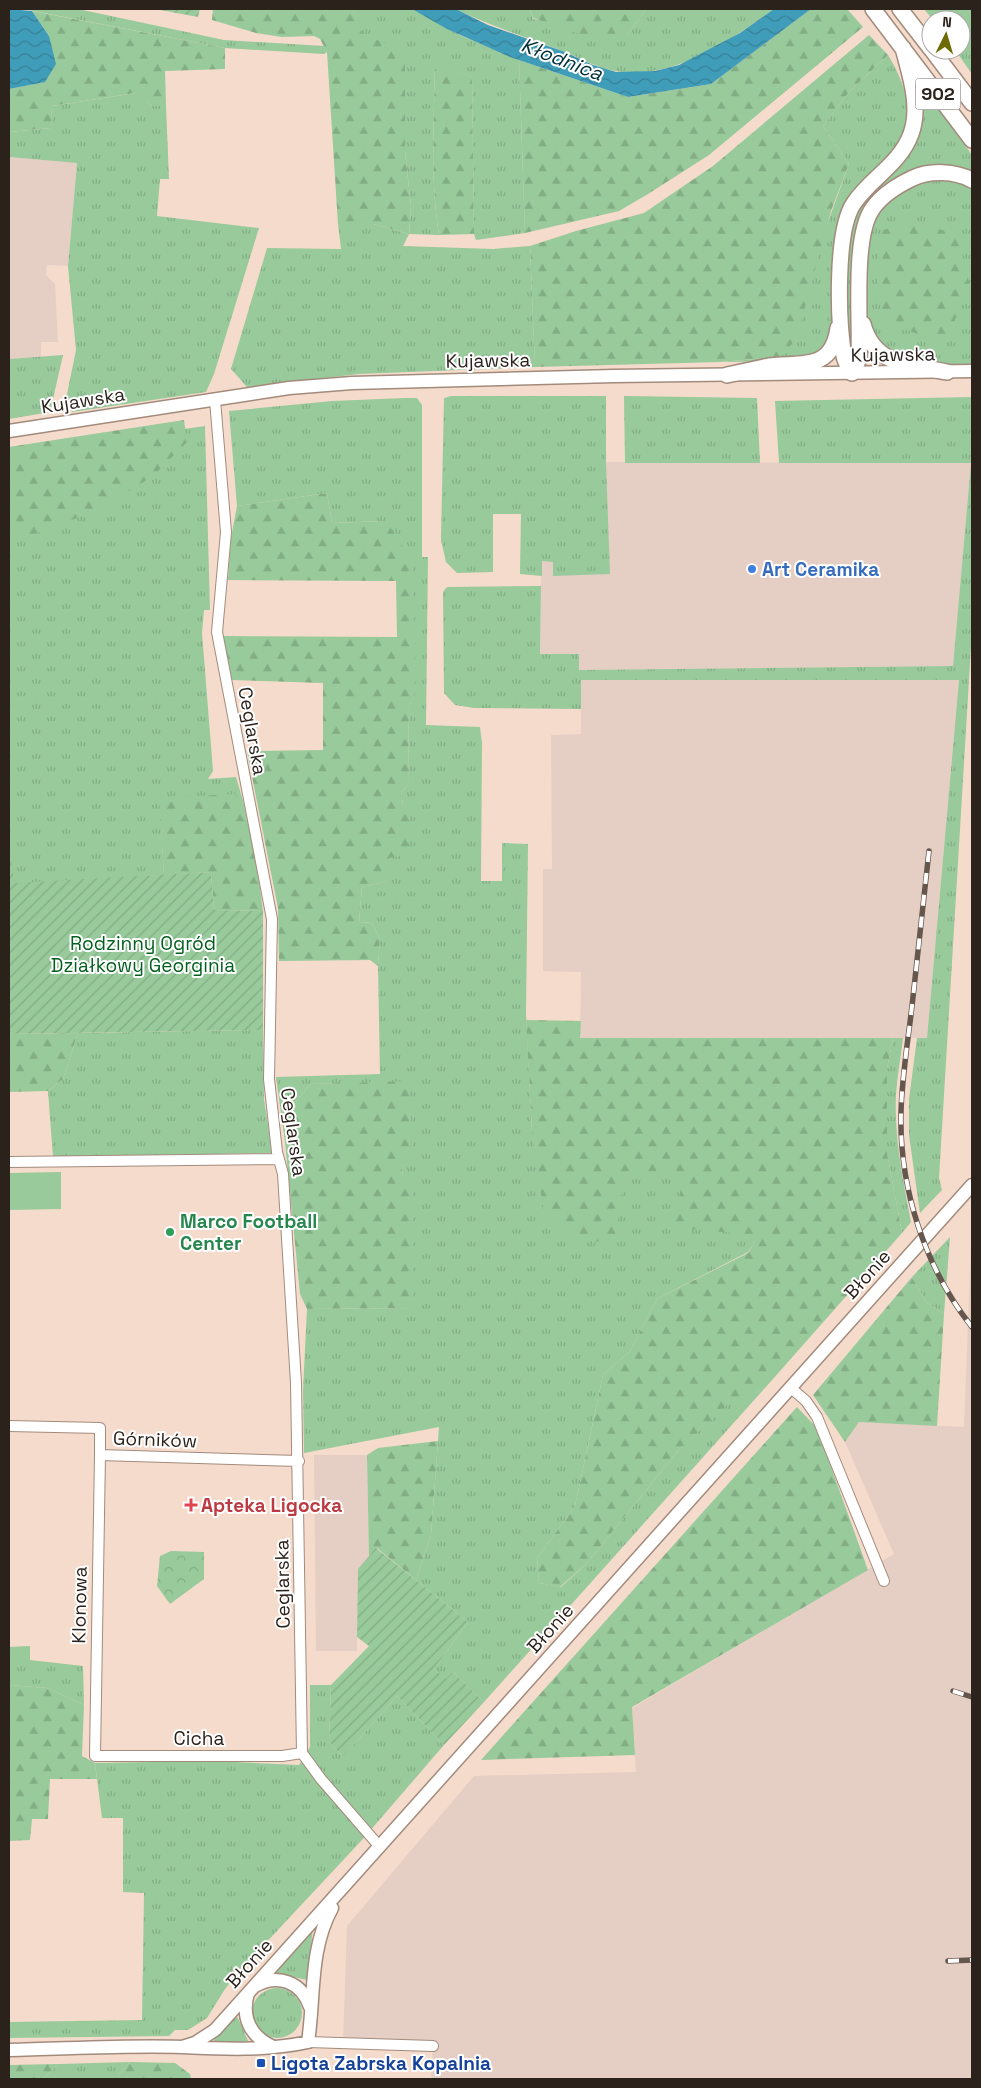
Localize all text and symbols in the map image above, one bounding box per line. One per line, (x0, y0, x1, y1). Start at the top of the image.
north arrow (921, 10, 971, 60)
text: N (942, 13, 953, 31)
water label: Kłodnica (518, 32, 607, 87)
road number: 902 (916, 78, 960, 110)
street label: Kujawska (851, 341, 936, 368)
street label: Kujawska (446, 347, 531, 374)
street label: Kujawska (39, 382, 127, 419)
place label: Art Ceramika (762, 557, 879, 582)
marker: Art Ceramika (746, 563, 758, 575)
street label: Ceglarska (232, 685, 273, 777)
park label: Rodzinny Ogród Działkowy Georginia (51, 931, 235, 978)
street label: Ceglarska (275, 1086, 312, 1178)
place label: Marco Football Center (180, 1209, 317, 1256)
marker: Marco Football Center (164, 1226, 176, 1238)
street label: Błonie (838, 1244, 896, 1305)
street label: Górników (112, 1426, 198, 1453)
place label: Apteka Ligocka (201, 1493, 342, 1518)
marker: Apteka Ligocka (185, 1499, 197, 1511)
street label: Ceglarska (269, 1539, 296, 1629)
street label: Klonowa (66, 1566, 93, 1644)
street label: Błonie (521, 1598, 579, 1659)
street label: Cicha (174, 1726, 224, 1751)
street label: Błonie (220, 1933, 278, 1994)
place label: Ligota Zabrska Kopalnia (271, 2051, 491, 2076)
marker: Ligota Zabrska Kopalnia (255, 2057, 267, 2069)

